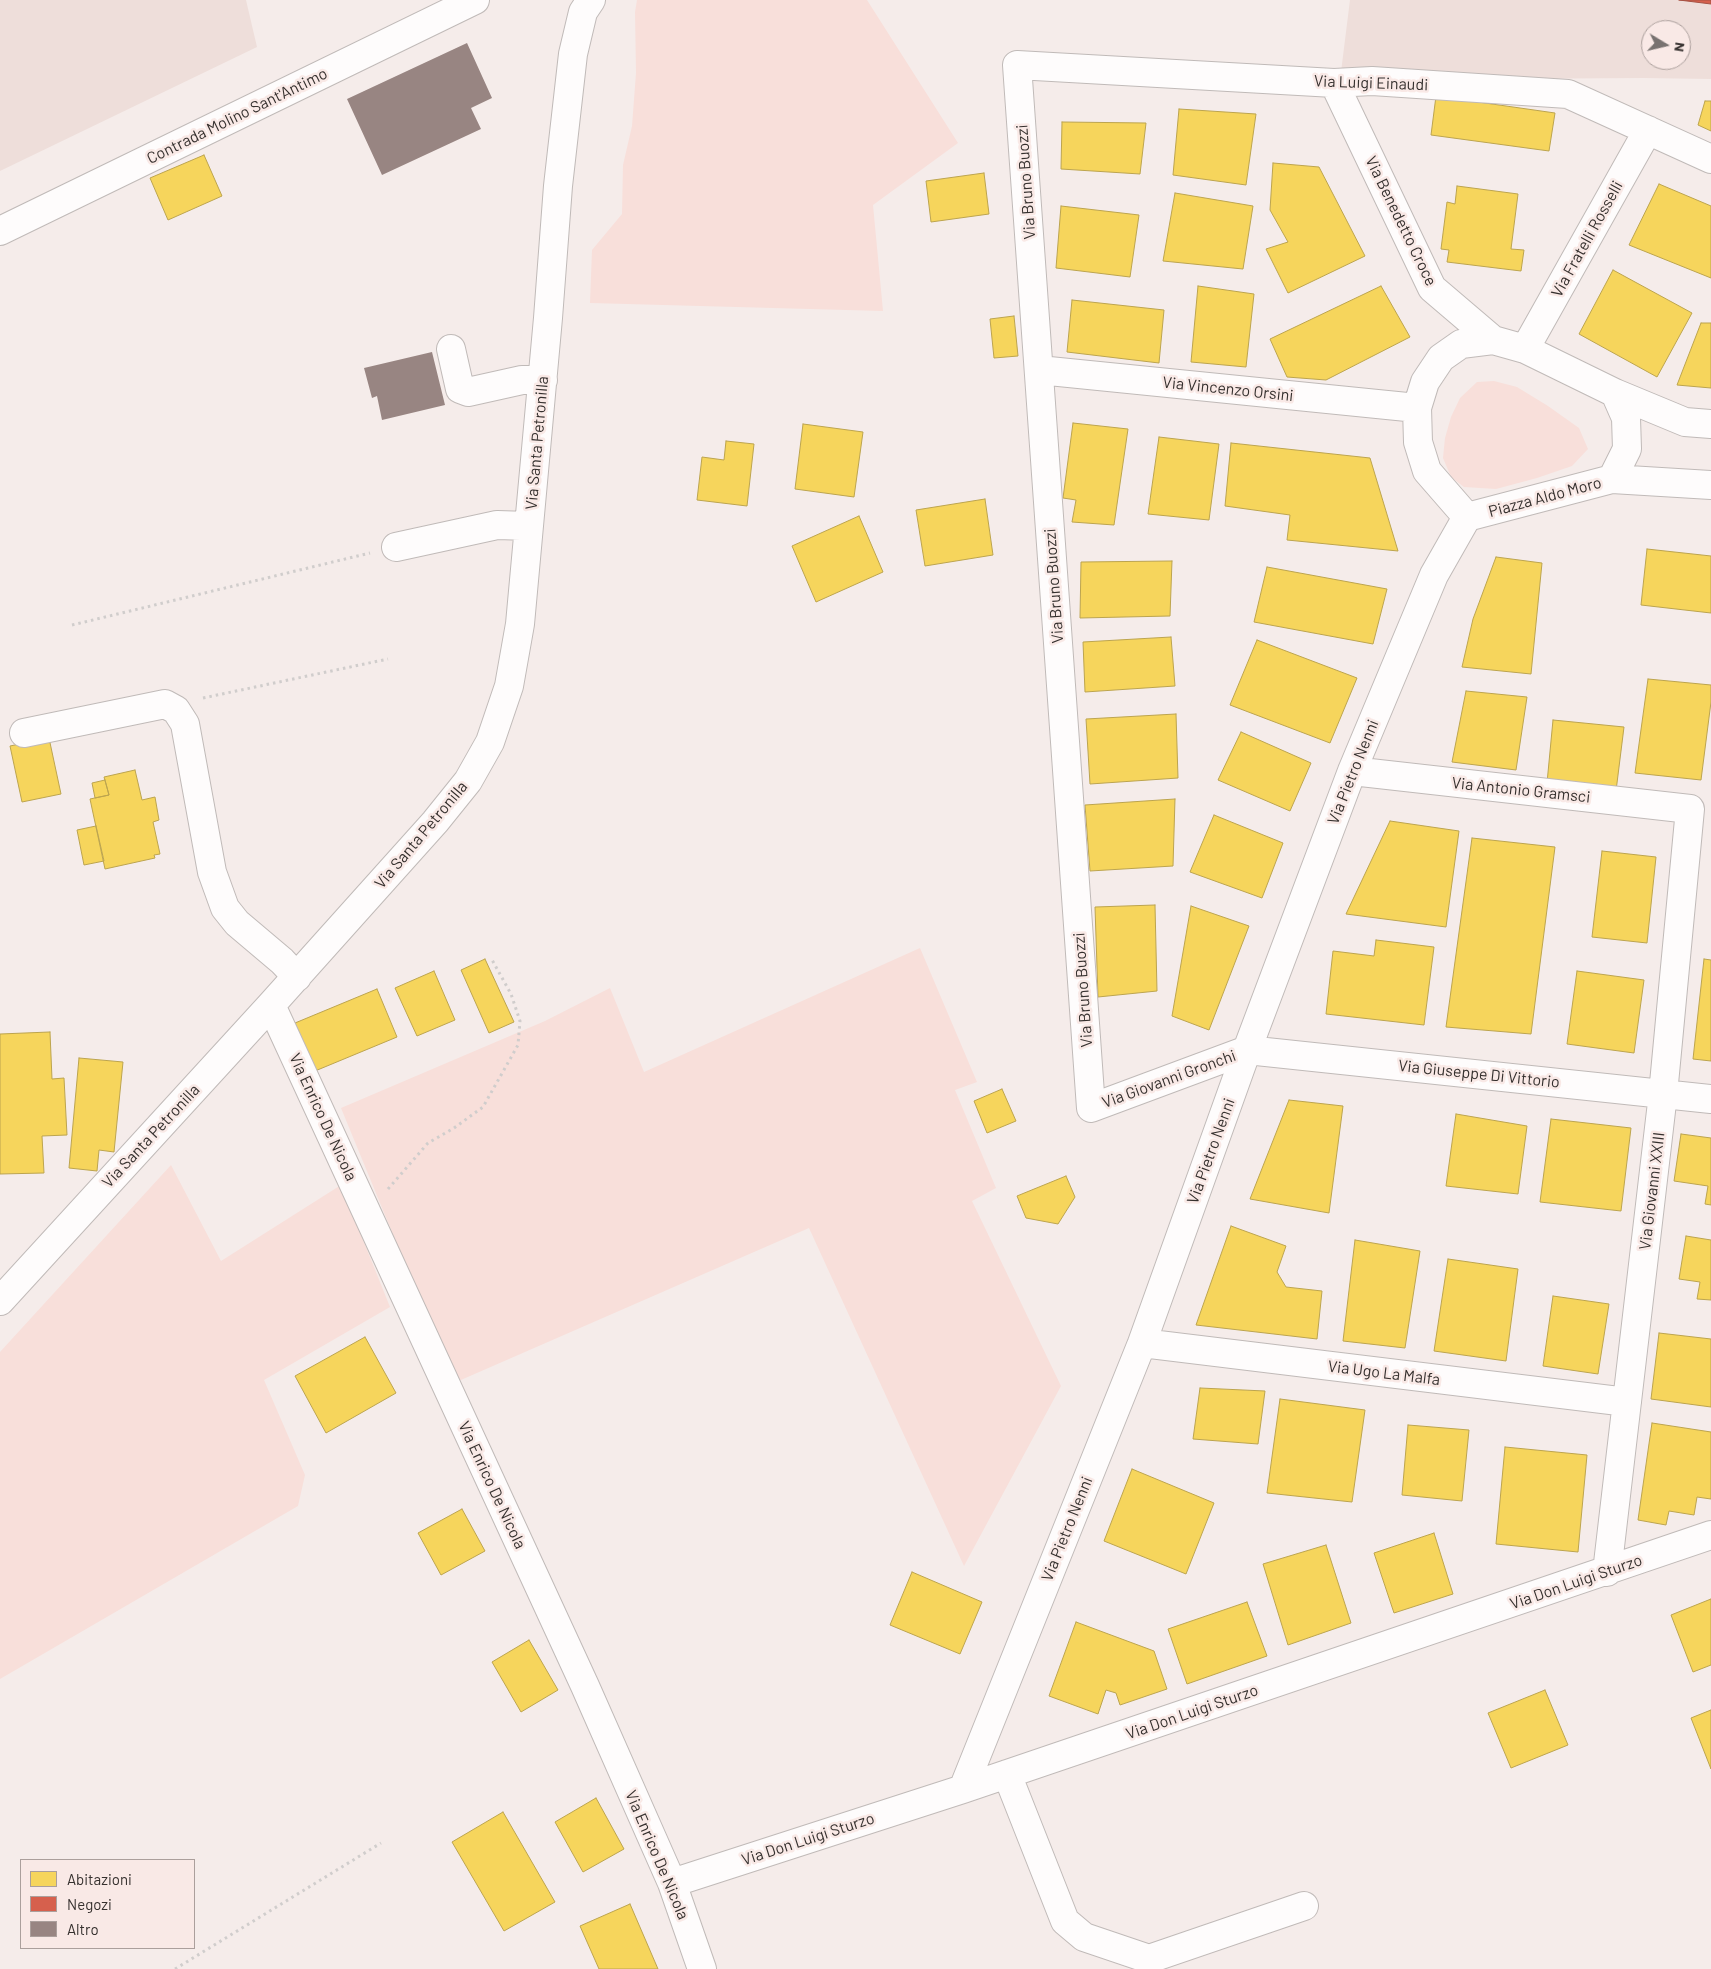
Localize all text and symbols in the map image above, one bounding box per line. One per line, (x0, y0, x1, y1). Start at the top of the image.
north arrow (1641, 20, 1691, 70)
text: N (1671, 41, 1689, 53)
street label: Contrada Molino Sant'Antimo (144, 64, 330, 168)
street label: Via Luigi Einaudi (1313, 71, 1429, 95)
street label: Via Bruno Buozzi (1012, 124, 1040, 240)
street label: Via Benedetto Croce (1361, 153, 1441, 289)
street label: Via Fratelli Rosselli (1547, 177, 1627, 301)
street label: Via Vincenzo Orsini (1162, 373, 1294, 405)
street label: Via Santa Petronilla (522, 375, 552, 511)
street label: Piazza Aldo Moro (1486, 473, 1604, 521)
street label: Via Bruno Buozzi (1040, 528, 1068, 644)
street label: Via Pietro Nenni (1323, 717, 1383, 827)
street label: Via Antonio Gramsci (1451, 773, 1591, 807)
street label: Via Santa Petronilla (370, 777, 472, 893)
street label: Via Bruno Buozzi (1069, 932, 1097, 1048)
street label: Via Giovanni Gronchi (1099, 1046, 1239, 1112)
street label: Via Enrico De Nicola (285, 1050, 361, 1184)
street label: Via Giuseppe Di Vittorio (1397, 1056, 1561, 1092)
street label: Via Santa Petronilla (98, 1080, 204, 1192)
street label: Via Pietro Nenni (1183, 1096, 1239, 1206)
street label: Via Giovanni XXIII (1635, 1131, 1669, 1251)
street label: Via Ugo La Malfa (1327, 1357, 1441, 1389)
street label: Via Enrico De Nicola (454, 1418, 530, 1552)
street label: Via Pietro Nenni (1037, 1474, 1097, 1584)
street label: Via Don Luigi Sturzo (1507, 1550, 1645, 1614)
street label: Via Don Luigi Sturzo (1123, 1680, 1261, 1744)
street label: Via Enrico De Nicola (621, 1787, 693, 1923)
street label: Via Don Luigi Sturzo (739, 1808, 877, 1870)
legend (20, 1859, 195, 1949)
text: Abitazioni (67, 1870, 132, 1888)
text: Negozi (67, 1895, 112, 1913)
text: Altro (67, 1920, 99, 1938)

